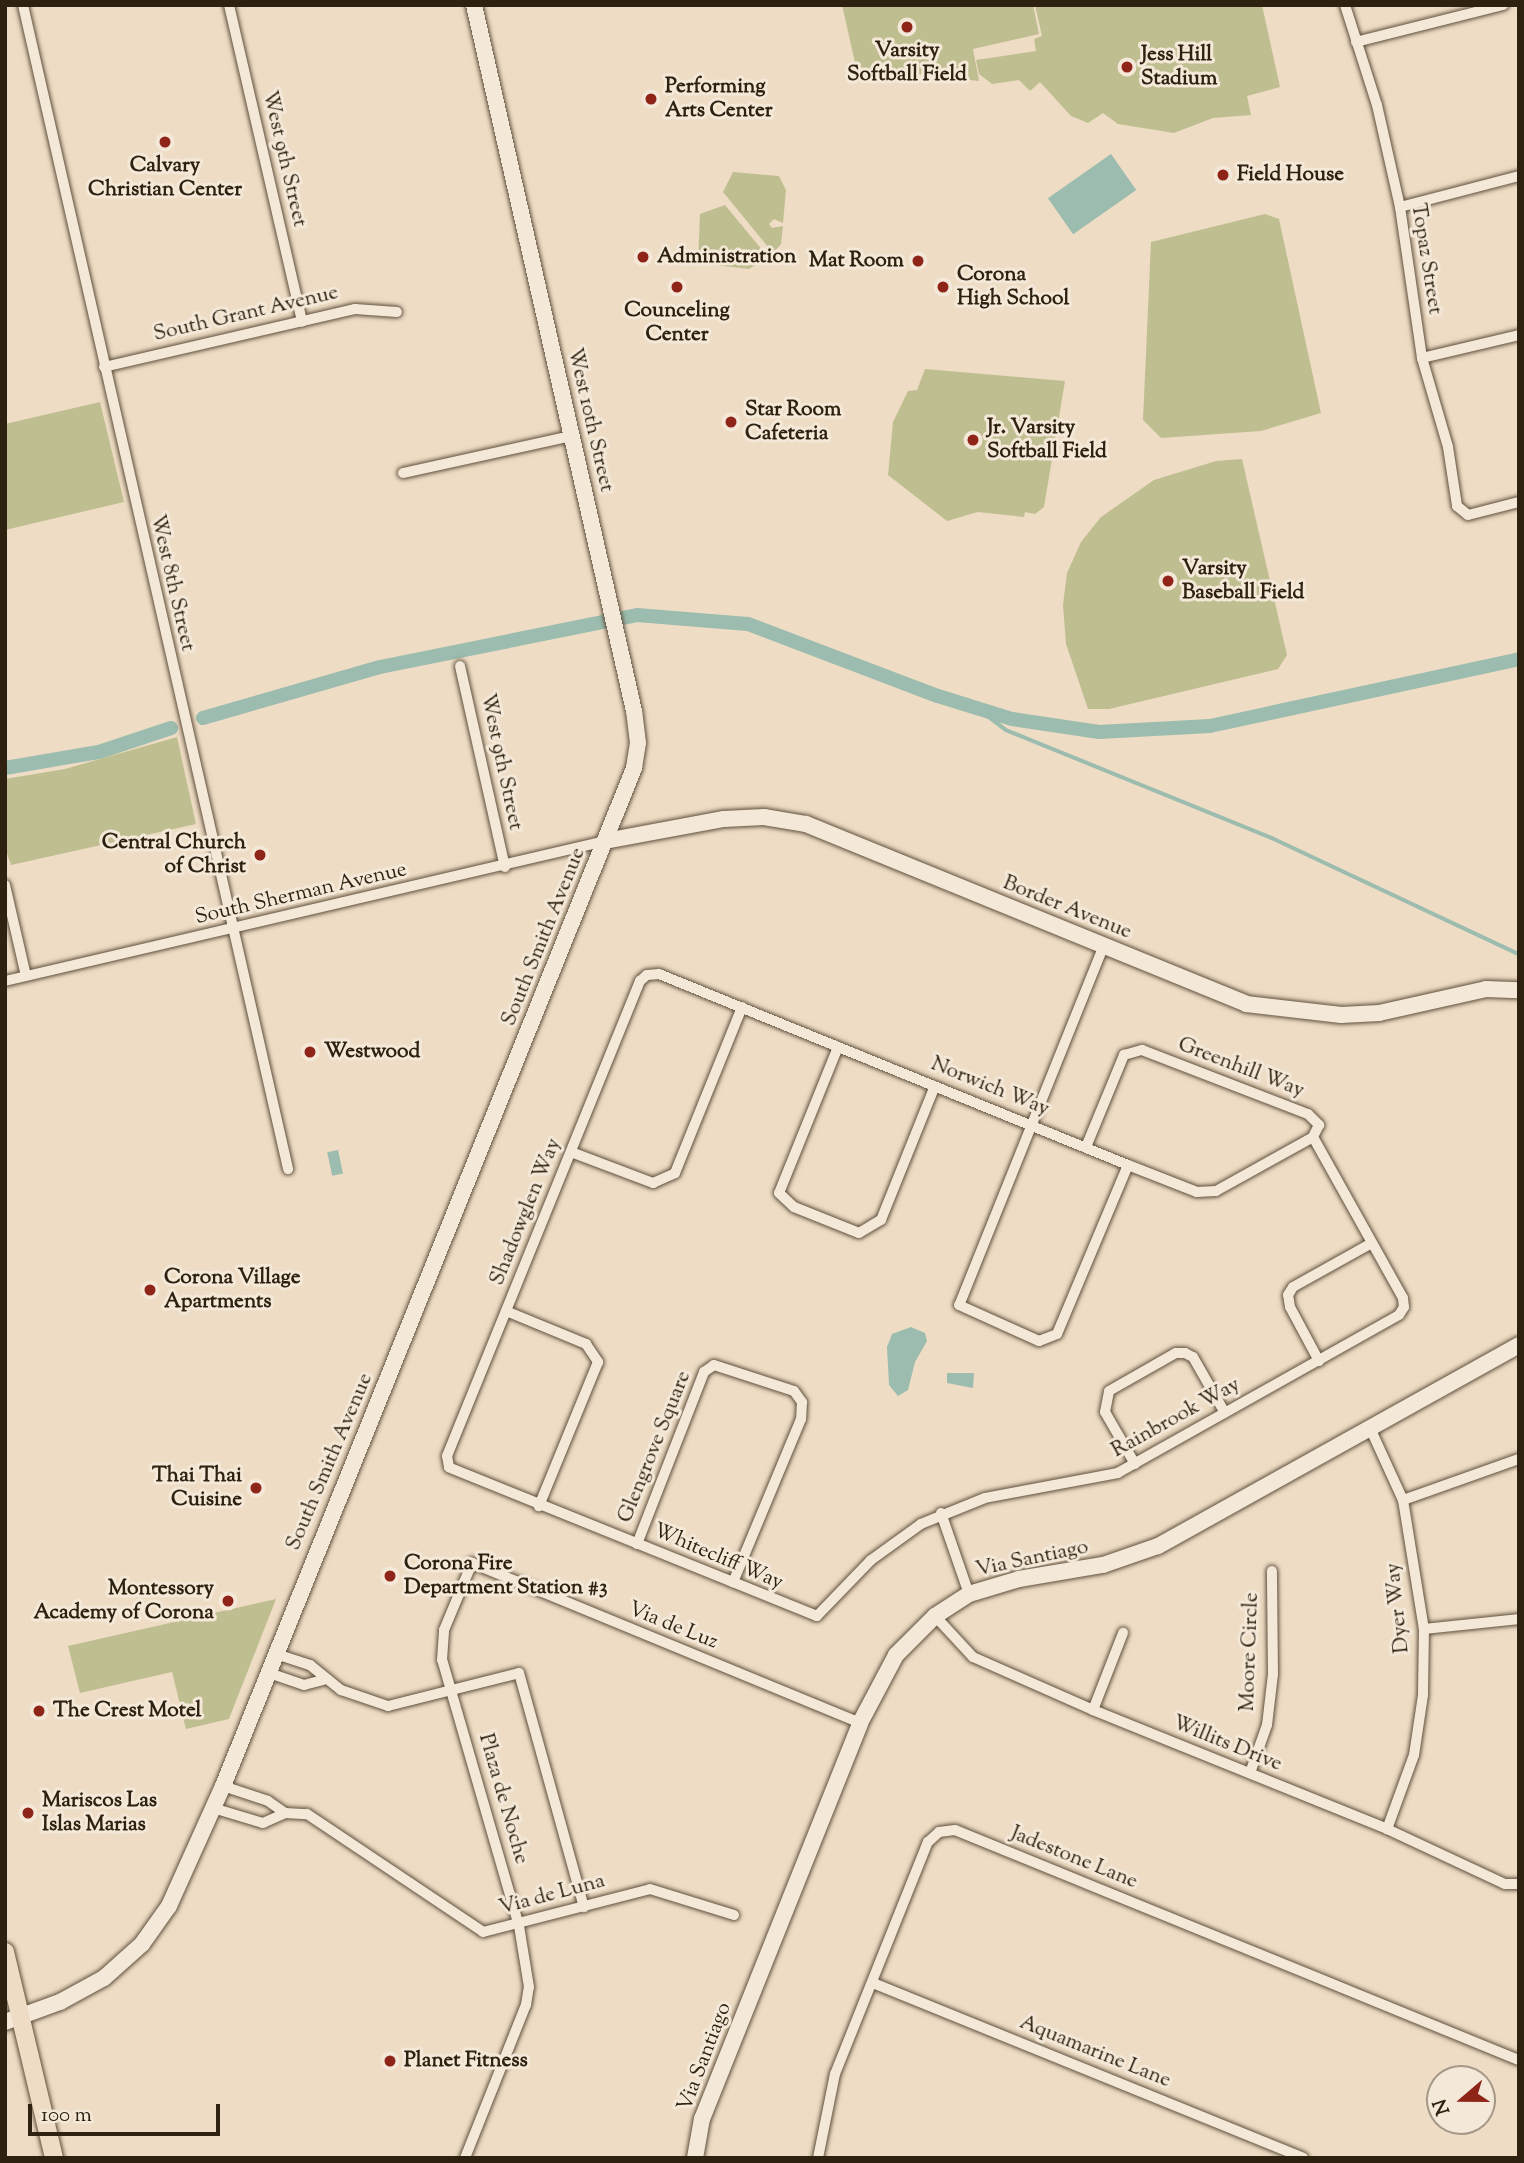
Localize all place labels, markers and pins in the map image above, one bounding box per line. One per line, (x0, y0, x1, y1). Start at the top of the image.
marker: Varsity Softball Field (899, 19, 915, 35)
place label: Varsity Softball Field (847, 38, 967, 88)
place label: Jess Hill Stadium (1141, 42, 1217, 92)
marker: Jess Hill Stadium (1119, 59, 1135, 75)
place label: Performing Arts Center (665, 74, 773, 124)
marker: Performing Arts Center (643, 91, 659, 107)
marker: Calvary Christian Center (157, 134, 173, 150)
place label: Calvary Christian Center (88, 153, 242, 203)
place label: Field House (1237, 162, 1344, 188)
marker: Field House (1215, 167, 1231, 183)
place label: Administration (657, 244, 796, 270)
place label: Mat Room (809, 248, 904, 274)
marker: Administration (635, 249, 651, 265)
marker: Mat Room (910, 253, 926, 269)
place label: Corona High School (957, 262, 1069, 312)
marker: Counceling Center (669, 279, 685, 295)
marker: Corona High School (935, 279, 951, 295)
place label: Counceling Center (624, 298, 730, 348)
place label: Star Room Cafeteria (745, 397, 841, 447)
marker: Star Room Cafeteria (723, 414, 739, 430)
place label: Jr. Varsity Softball Field (987, 415, 1107, 465)
marker: Jr. Varsity Softball Field (965, 432, 981, 448)
place label: Varsity Baseball Field (1182, 556, 1304, 606)
marker: Varsity Baseball Field (1160, 573, 1176, 589)
place label: Central Church of Christ (102, 830, 246, 880)
marker: Central Church of Christ (252, 847, 268, 863)
place label: Westwood (324, 1039, 420, 1065)
marker: Westwood (302, 1044, 318, 1060)
place label: Corona Village Apartments (164, 1265, 300, 1315)
marker: Corona Village Apartments (142, 1282, 158, 1298)
place label: Thai Thai Cuisine (152, 1463, 242, 1513)
marker: Thai Thai Cuisine (248, 1480, 264, 1496)
place label: Corona Fire Department Station #3 (404, 1551, 607, 1601)
marker: Corona Fire Department Station #3 (382, 1568, 398, 1584)
place label: Montessory Academy of Corona (34, 1576, 214, 1626)
marker: Montessory Academy of Corona (220, 1593, 236, 1609)
place label: The Crest Motel (53, 1698, 201, 1724)
marker: The Crest Motel (31, 1703, 47, 1719)
place label: Mariscos Las Islas Marias (42, 1788, 157, 1838)
marker: Mariscos Las Islas Marias (20, 1805, 36, 1821)
place label: Planet Fitness (404, 2048, 528, 2074)
marker: Planet Fitness (382, 2053, 398, 2069)

